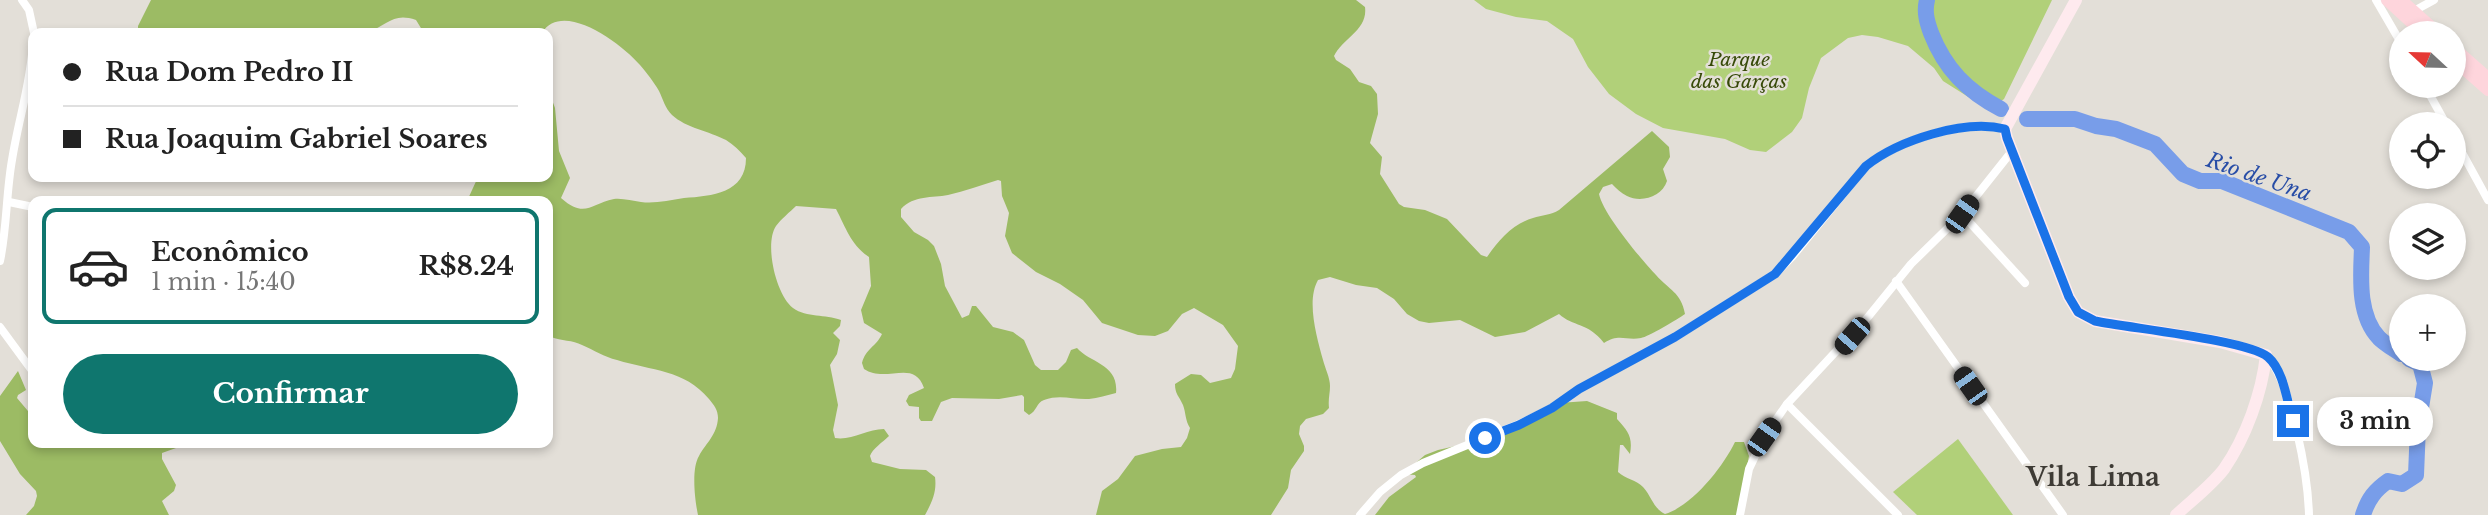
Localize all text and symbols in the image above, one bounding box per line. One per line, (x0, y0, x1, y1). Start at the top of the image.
north arrow (2389, 21, 2466, 98)
map controls (2389, 21, 2466, 371)
park label: Parque das Garças (1691, 48, 1787, 93)
text: Rua Dom Pedro II (105, 56, 353, 88)
button: locate (2389, 112, 2466, 189)
text: Rua Joaquim Gabriel Soares (105, 123, 488, 155)
water label: Rio de Una (2202, 147, 2315, 207)
car (1942, 191, 1983, 237)
button: layers (2389, 203, 2466, 280)
icon: car (67, 235, 130, 298)
text: Econômico (151, 236, 309, 268)
text: R$8.24 (419, 250, 514, 282)
text: 1 min · 15:40 (151, 268, 296, 296)
button: + (2389, 294, 2466, 371)
car (1831, 313, 1874, 359)
button: Confirmar (63, 354, 518, 434)
car (1950, 363, 1991, 409)
callout: 3 min (2318, 396, 2433, 446)
route end (2277, 405, 2309, 437)
text: 3 min (2339, 407, 2411, 435)
car (1744, 414, 1785, 460)
route start (1469, 422, 1501, 454)
district label: Vila Lima (2025, 461, 2160, 493)

